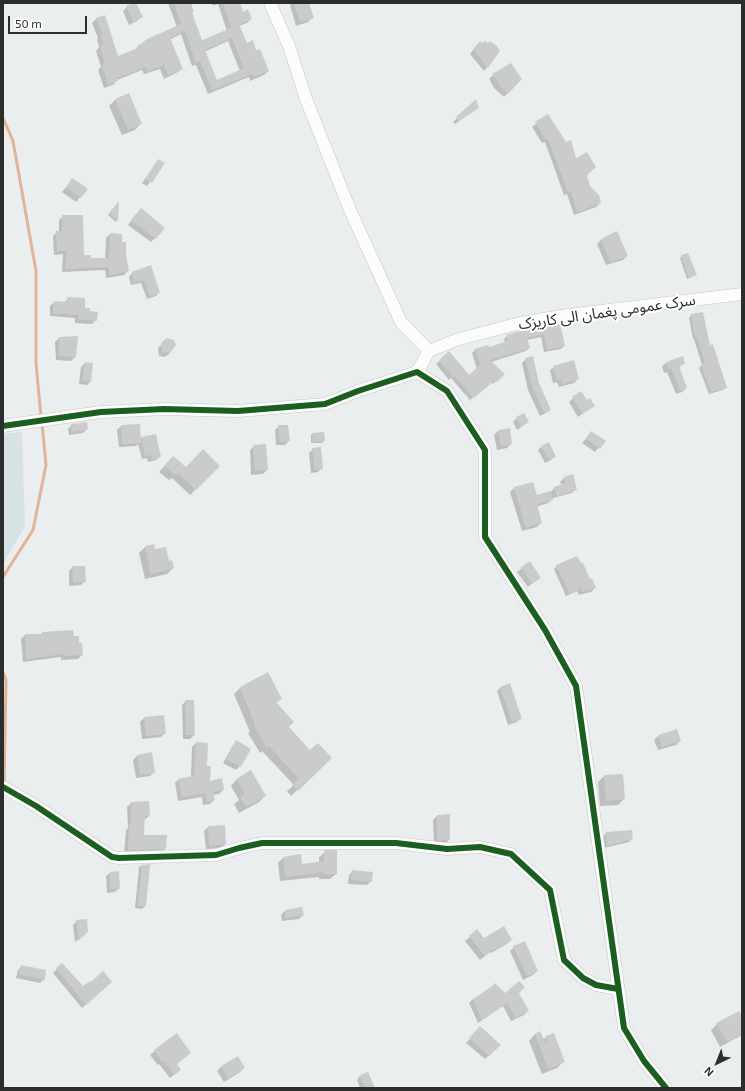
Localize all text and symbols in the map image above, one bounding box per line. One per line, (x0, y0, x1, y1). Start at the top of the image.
scale bar (10, 8, 89, 34)
text: 50 m (15, 16, 42, 30)
street label: سرک عمومی پغمان الی کاریزک (517, 291, 697, 333)
north arrow (697, 1043, 737, 1083)
text: N (701, 1065, 716, 1080)

